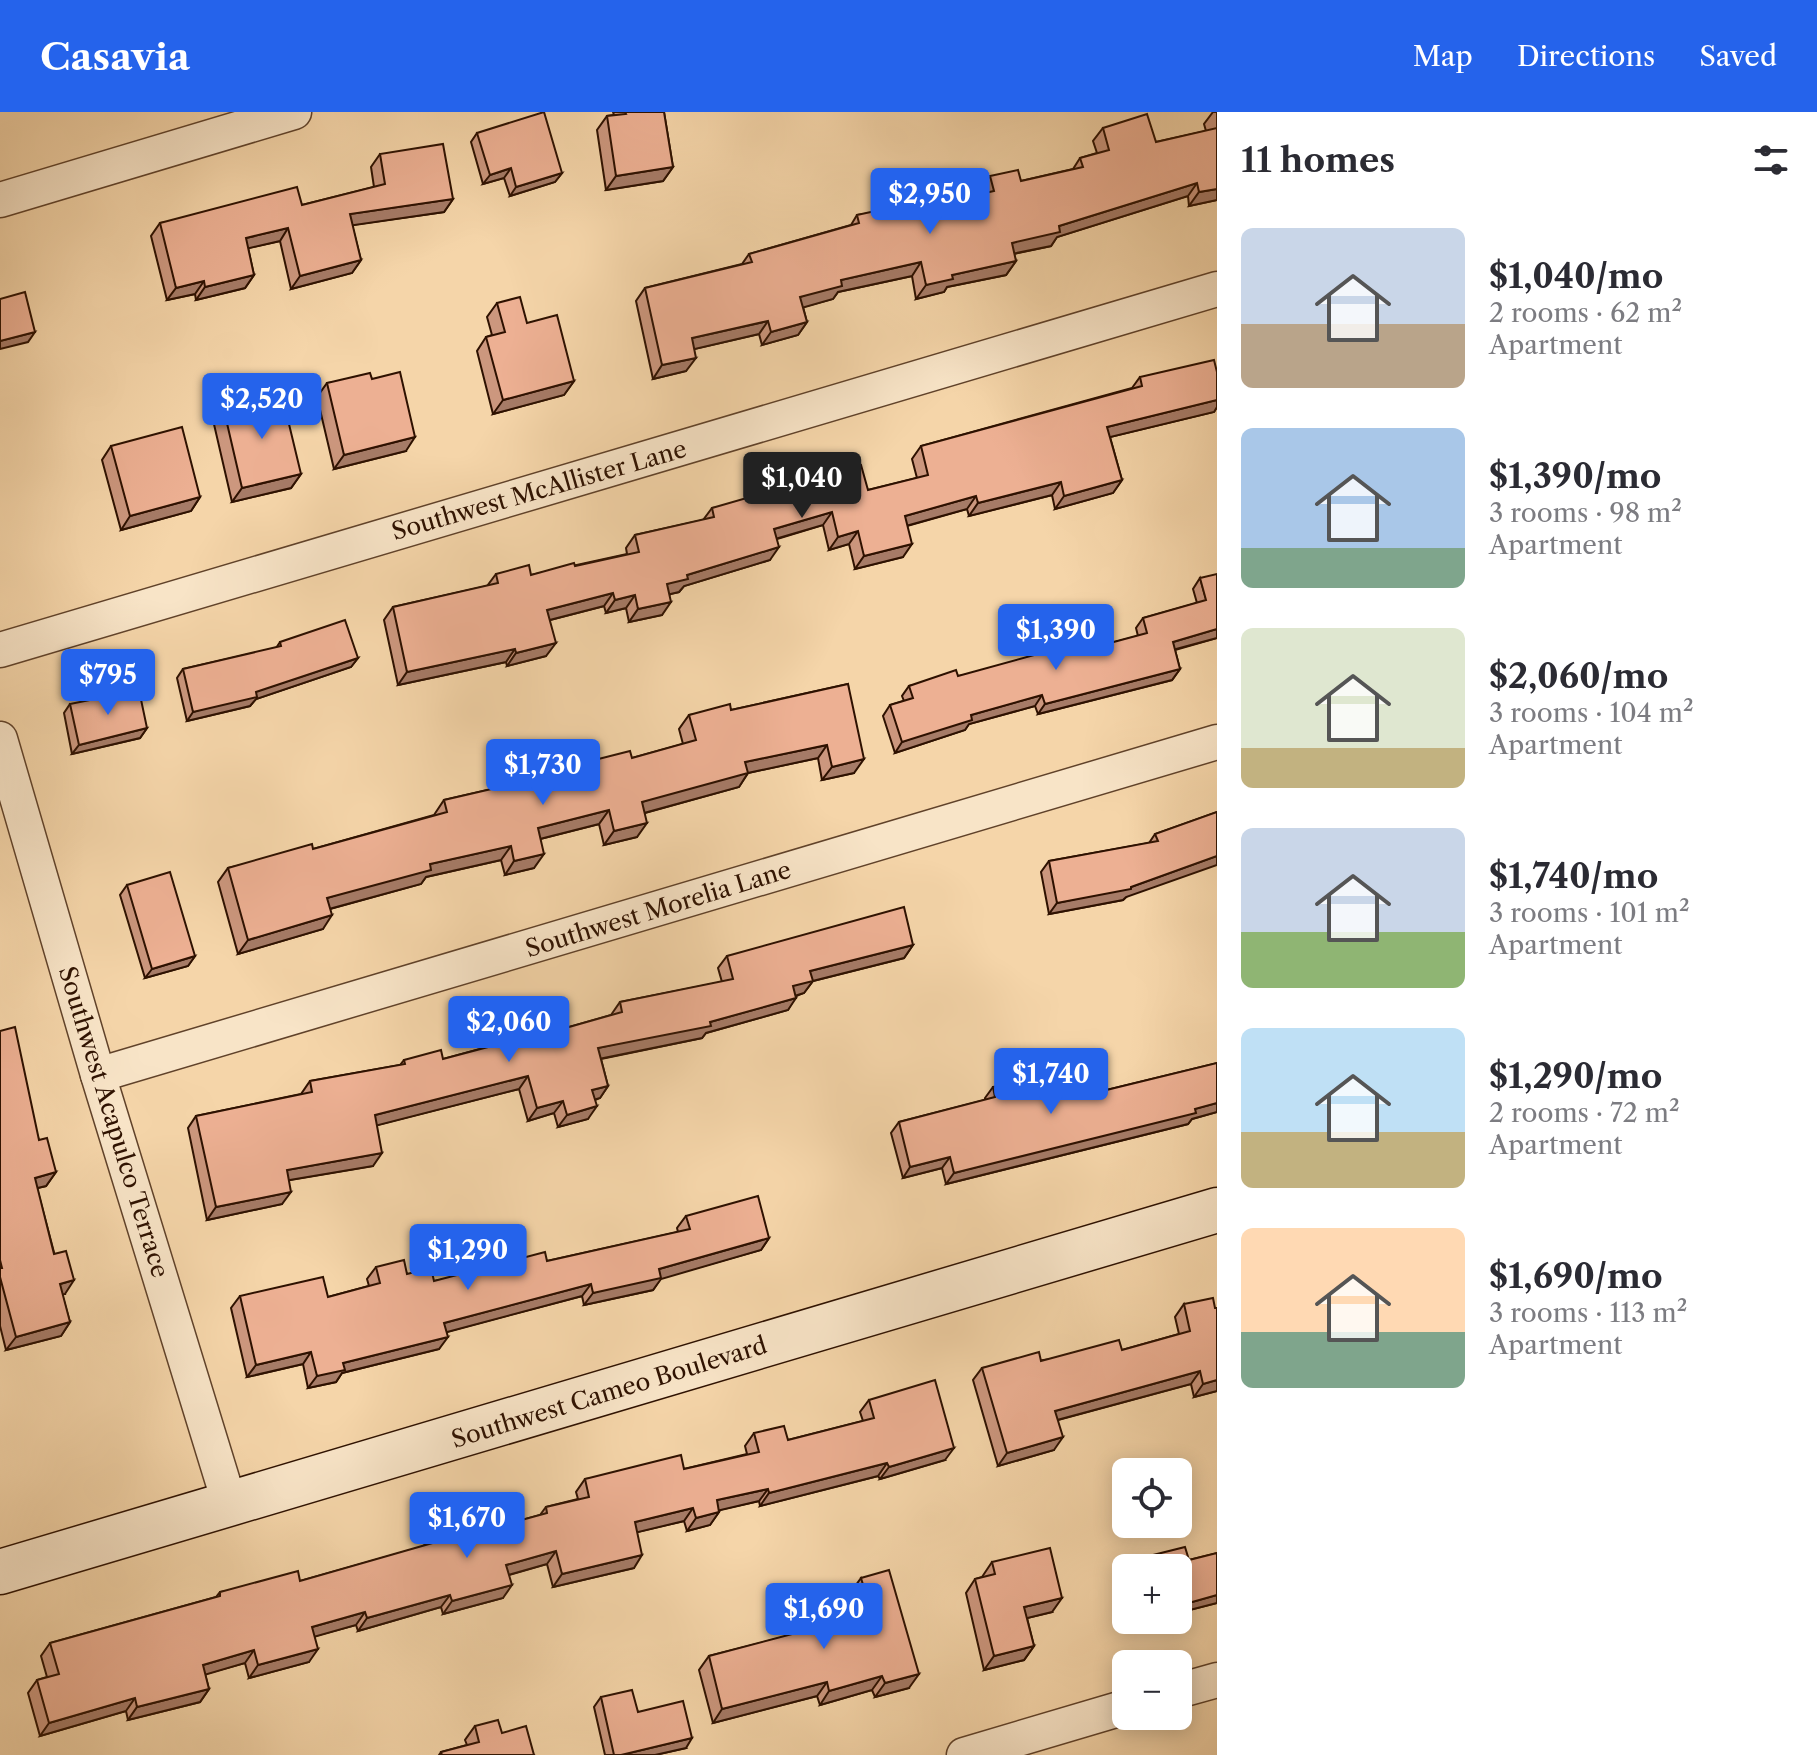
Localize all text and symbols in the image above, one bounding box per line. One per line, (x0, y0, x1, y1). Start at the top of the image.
text: Casavia (40, 33, 190, 80)
text: Map (1413, 39, 1473, 73)
text: Directions (1517, 39, 1655, 73)
text: Saved (1699, 39, 1777, 73)
icon: filters (1749, 138, 1793, 182)
text: 11 homes (1241, 139, 1395, 181)
pin: $2,950 (865, 168, 995, 236)
text: $2,950 (889, 178, 971, 210)
text: $1,040/mo (1489, 255, 1663, 297)
icon: home (1305, 260, 1401, 356)
text: 2 rooms · 62 m² (1489, 297, 1682, 329)
text: Apartment (1489, 329, 1622, 361)
pin: $2,520 (197, 373, 327, 441)
text: $2,520 (220, 383, 304, 415)
street label: Southwest McAllister Lane (388, 434, 690, 546)
pin: $1,040 (737, 452, 867, 520)
text: $1,390/mo (1489, 455, 1661, 497)
icon: home (1305, 460, 1401, 556)
text: $1,040 (761, 462, 843, 494)
text: 3 rooms · 98 m² (1489, 497, 1682, 529)
text: Apartment (1489, 529, 1622, 561)
pin: $1,390 (991, 604, 1121, 672)
text: $1,390 (1016, 614, 1096, 646)
pin: $795 (61, 649, 155, 717)
text: $2,060/mo (1489, 655, 1668, 697)
text: $795 (79, 659, 137, 691)
icon: home (1305, 660, 1401, 756)
text: 3 rooms · 104 m² (1489, 697, 1694, 729)
text: Apartment (1489, 729, 1622, 761)
pin: $1,730 (478, 739, 608, 807)
text: $1,730 (504, 749, 582, 781)
street label: Southwest Morelia Lane (522, 855, 794, 963)
text: $1,740/mo (1489, 855, 1658, 897)
icon: home (1305, 860, 1401, 956)
text: 3 rooms · 101 m² (1489, 897, 1690, 929)
text: Apartment (1489, 929, 1622, 961)
street label: Southwest Acapulco Terrace (53, 963, 175, 1281)
pin: $2,060 (444, 996, 574, 1064)
text: $2,060 (466, 1006, 552, 1038)
pin: $1,740 (986, 1048, 1116, 1116)
text: $1,290/mo (1489, 1055, 1662, 1097)
text: $1,740 (1012, 1058, 1090, 1090)
icon: home (1305, 1060, 1401, 1156)
text: 2 rooms · 72 m² (1489, 1097, 1680, 1129)
text: Apartment (1489, 1129, 1622, 1161)
pin: $1,290 (403, 1224, 533, 1292)
text: $1,290 (428, 1234, 508, 1266)
text: $1,690/mo (1489, 1255, 1663, 1297)
icon: home (1305, 1260, 1401, 1356)
text: 3 rooms · 113 m² (1489, 1297, 1687, 1329)
text: Apartment (1489, 1329, 1622, 1361)
street label: Southwest Cameo Boulevard (448, 1330, 771, 1454)
map controls (1112, 1458, 1192, 1730)
button: locate (1112, 1458, 1192, 1538)
pin: $1,670 (402, 1492, 532, 1560)
text: $1,670 (428, 1502, 506, 1534)
button: + (1112, 1554, 1192, 1634)
pin: $1,690 (759, 1583, 889, 1651)
text: $1,690 (784, 1593, 864, 1625)
button: − (1112, 1650, 1192, 1730)

